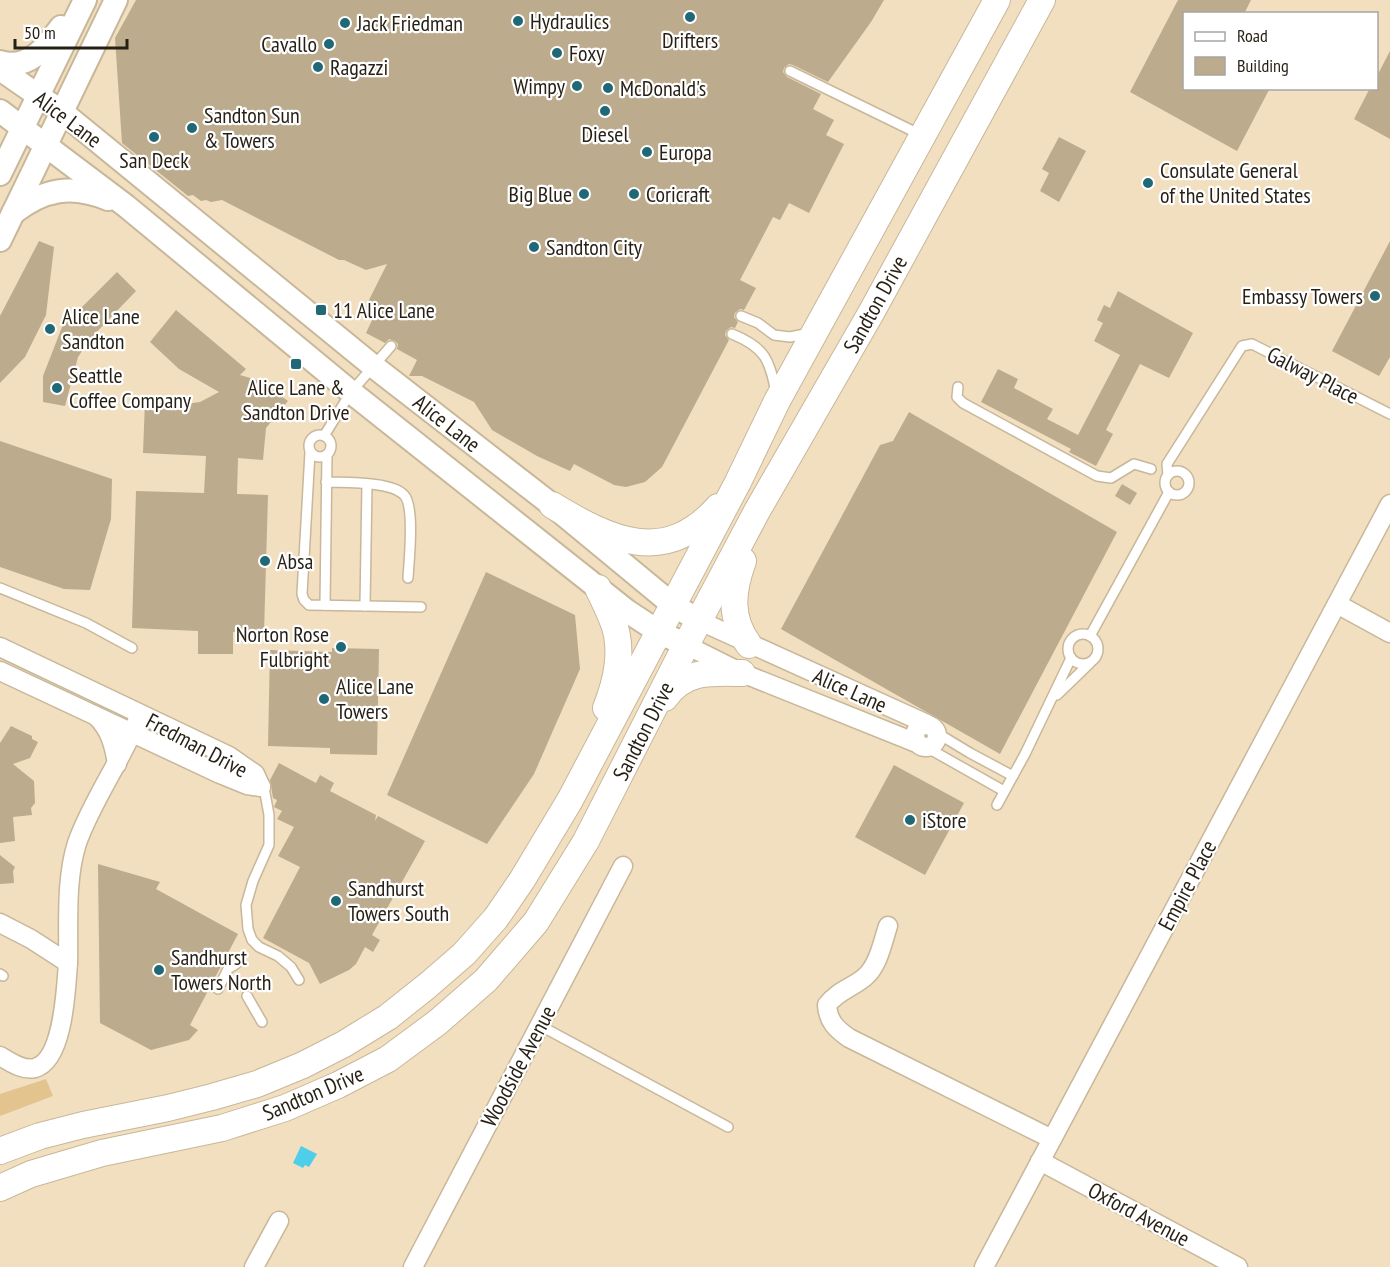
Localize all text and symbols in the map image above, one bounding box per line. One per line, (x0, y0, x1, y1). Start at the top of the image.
place label: Hydraulics (530, 7, 609, 35)
place label: Jack Friedman (356, 9, 463, 37)
marker: Drifters (683, 10, 697, 24)
scale bar (15, 12, 128, 50)
legend (1183, 12, 1378, 90)
marker: Hydraulics (511, 14, 525, 28)
marker: Jack Friedman (338, 16, 352, 30)
text: 50 m (24, 21, 56, 44)
text: Road (1237, 24, 1268, 47)
place label: Drifters (662, 26, 718, 54)
place label: Cavallo (261, 30, 317, 58)
marker: Cavallo (322, 37, 336, 51)
place label: Foxy (569, 39, 605, 67)
marker: Foxy (550, 46, 564, 60)
place label: Ragazzi (330, 53, 388, 81)
text: Building (1237, 54, 1289, 77)
marker: Ragazzi (311, 60, 325, 74)
place label: Wimpy (513, 72, 566, 100)
place label: McDonald's (620, 74, 706, 102)
marker: Wimpy (570, 79, 584, 93)
marker: McDonald's (601, 81, 615, 95)
street label: Alice Lane (28, 84, 108, 154)
place label: Sandton Sun & Towers (204, 101, 300, 154)
marker: Diesel (598, 104, 612, 118)
place label: Diesel (581, 120, 629, 148)
marker: Sandton Sun & Towers (185, 121, 199, 135)
marker: San Deck (147, 130, 161, 144)
place label: Europa (659, 138, 712, 166)
marker: Europa (640, 145, 654, 159)
place label: San Deck (119, 146, 189, 174)
place label: Consulate General of the United States (1160, 156, 1311, 209)
marker: Consulate General of the United States (1141, 176, 1155, 190)
place label: Big Blue (509, 180, 572, 208)
place label: Coricraft (646, 180, 710, 208)
marker: Big Blue (577, 187, 591, 201)
marker: Coricraft (627, 187, 641, 201)
place label: Sandton City (546, 233, 643, 261)
marker: Sandton City (527, 240, 541, 254)
street label: Sandton Drive (837, 250, 913, 358)
place label: Embassy Towers (1242, 282, 1363, 310)
marker: Embassy Towers (1368, 289, 1382, 303)
place label: 11 Alice Lane (333, 296, 435, 324)
place label: Alice Lane Sandton (62, 302, 140, 355)
marker: 11 Alice Lane (314, 303, 328, 317)
marker: Alice Lane Sandton (43, 322, 57, 336)
street label: Galway Place (1262, 340, 1364, 410)
marker: Alice Lane & Sandton Drive (289, 357, 303, 371)
place label: Seattle Coffee Company (69, 361, 192, 414)
place label: Alice Lane & Sandton Drive (242, 373, 350, 426)
marker: Seattle Coffee Company (50, 381, 64, 395)
street label: Alice Lane (408, 388, 486, 458)
place label: Absa (277, 547, 313, 575)
marker: Absa (258, 554, 272, 568)
place label: Norton Rose Fulbright (236, 620, 329, 673)
marker: Norton Rose Fulbright (334, 640, 348, 654)
street label: Alice Lane (809, 661, 891, 719)
place label: Alice Lane Towers (336, 672, 414, 725)
street label: Sandton Drive (606, 677, 680, 785)
marker: Alice Lane Towers (317, 692, 331, 706)
street label: Fredman Drive (141, 707, 253, 783)
place label: iStore (922, 806, 967, 834)
marker: iStore (903, 813, 917, 827)
street label: Empire Place (1152, 835, 1222, 935)
place label: Sandhurst Towers South (348, 874, 449, 927)
marker: Sandhurst Towers South (329, 894, 343, 908)
place label: Sandhurst Towers North (171, 943, 272, 996)
marker: Sandhurst Towers North (152, 963, 166, 977)
street label: Woodside Avenue (474, 1001, 562, 1131)
street label: Sandton Drive (258, 1059, 368, 1127)
street label: Oxford Avenue (1083, 1176, 1195, 1252)

